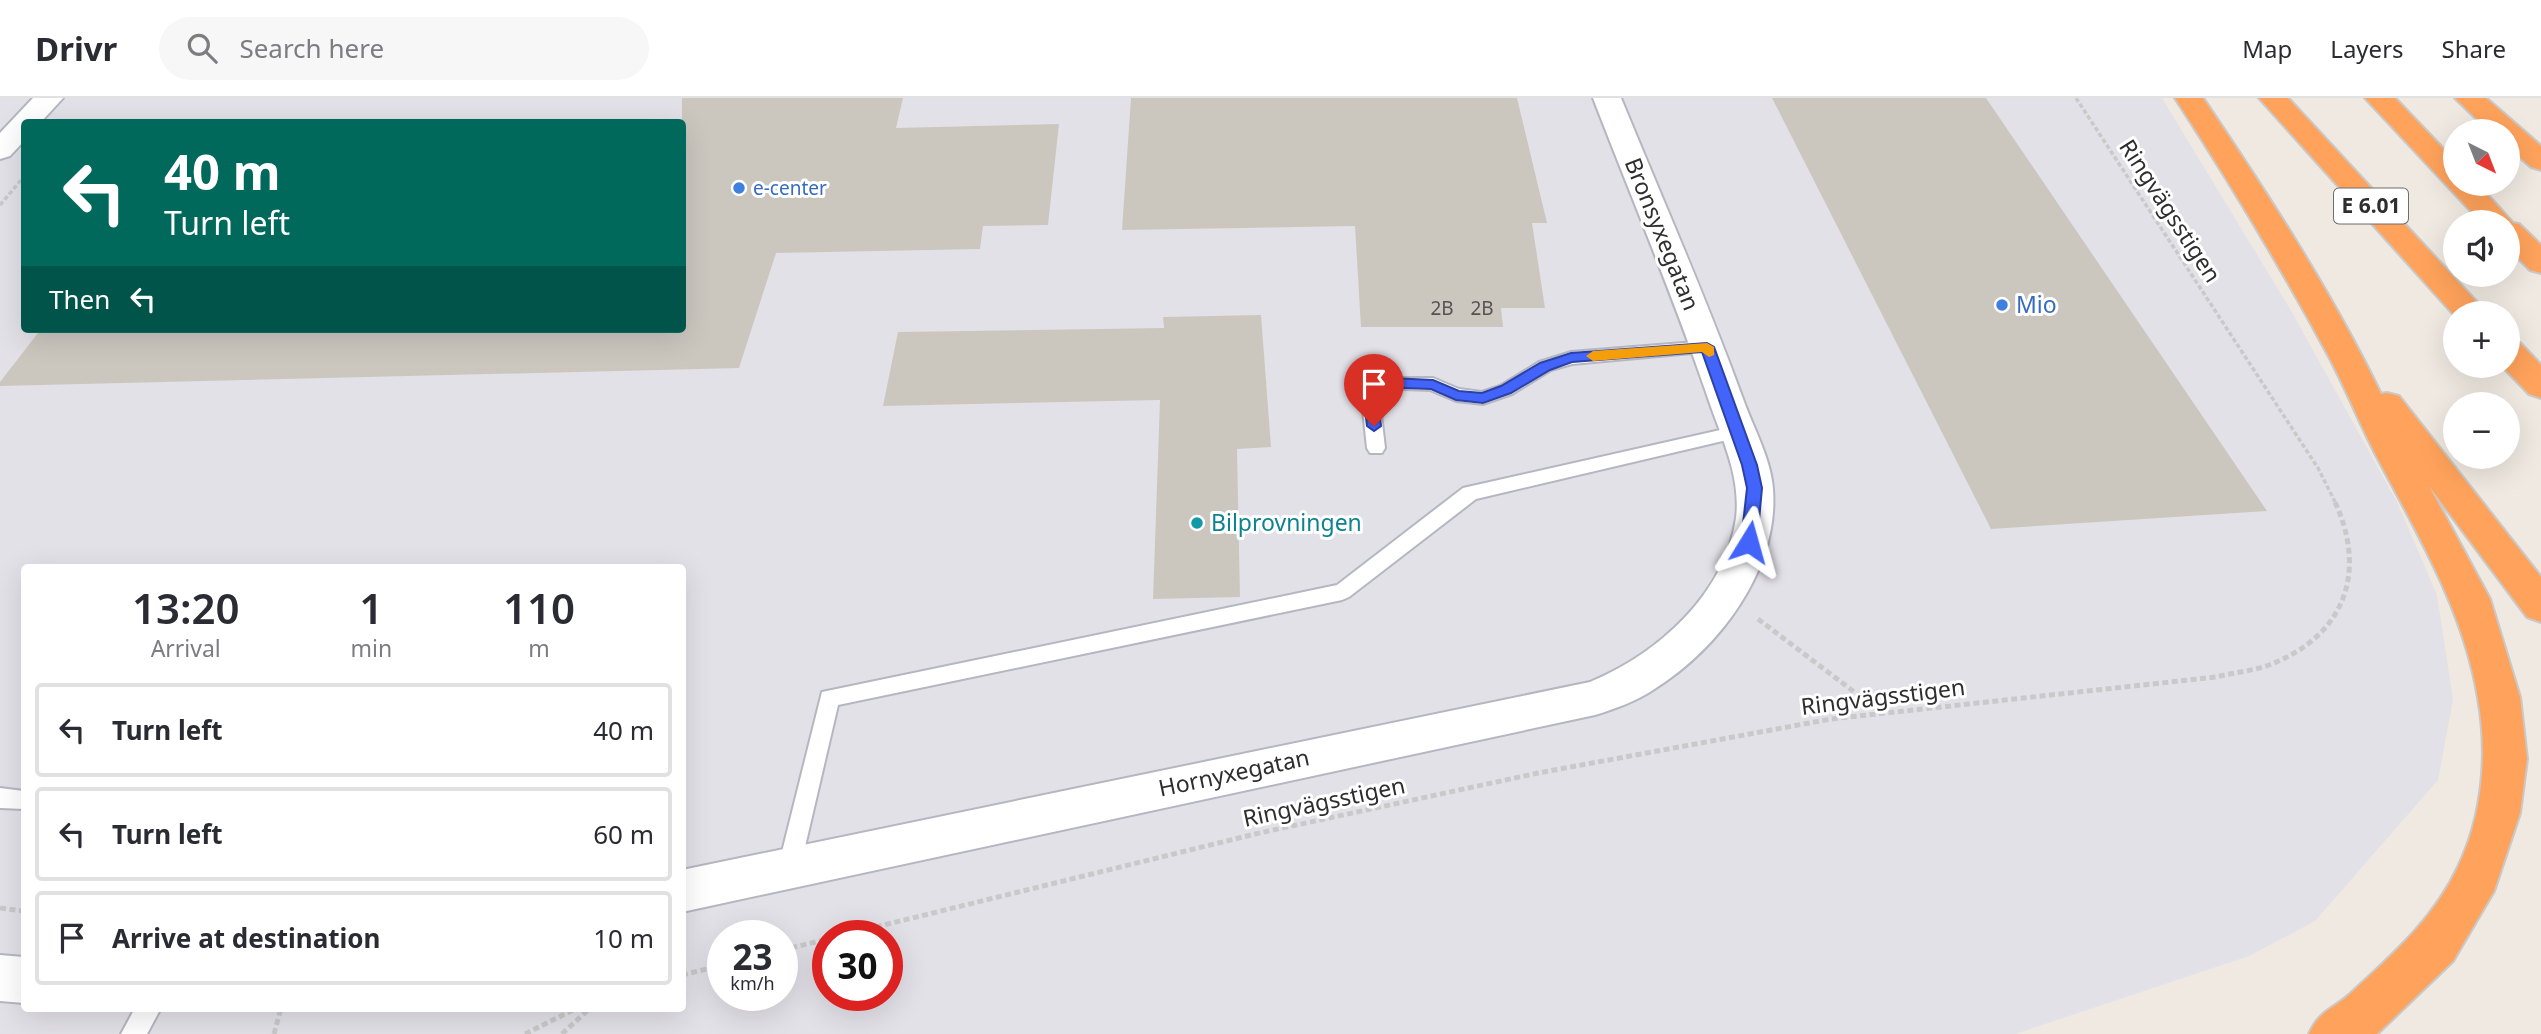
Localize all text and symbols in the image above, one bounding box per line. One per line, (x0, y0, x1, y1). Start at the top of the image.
search box (159, 17, 649, 80)
text: Drivr (35, 26, 117, 71)
icon: search (183, 29, 221, 67)
text: Search here (239, 30, 384, 66)
text: Map (2242, 32, 2292, 65)
text: Layers (2330, 32, 2404, 65)
text: Share (2442, 32, 2506, 65)
north arrow (2443, 119, 2520, 196)
map controls (2443, 119, 2520, 469)
street label: Ringvägsstigen (2113, 133, 2229, 288)
text: 40 m (164, 138, 281, 204)
icon: left (49, 147, 140, 238)
street label: Bronsyxegatan (1618, 153, 1708, 315)
place label: e-center (753, 175, 827, 201)
marker: e-center (731, 180, 747, 196)
road number: E 6.01 (2334, 188, 2408, 224)
text: Turn left (164, 201, 290, 244)
button: sound (2443, 210, 2520, 287)
icon: left (124, 280, 162, 318)
text: Then (49, 281, 110, 317)
place label: Mio (2016, 288, 2057, 320)
house number: 2B (1430, 295, 1454, 321)
house number: 2B (1470, 295, 1494, 321)
marker: Mio (1994, 297, 2010, 313)
button: + (2443, 301, 2520, 378)
pin (1344, 354, 1404, 426)
icon: arrive (1355, 365, 1393, 403)
button: − (2443, 392, 2520, 469)
position arrow (1712, 505, 1786, 579)
place label: Bilprovningen (1211, 506, 1362, 538)
marker: Bilprovningen (1189, 515, 1205, 531)
text: 13:20 (132, 579, 240, 636)
text: 1 (359, 579, 383, 636)
text: 110 (503, 579, 575, 636)
text: Arrival (151, 632, 221, 664)
text: min (350, 632, 392, 664)
text: m (528, 632, 550, 664)
street label: Ringvägsstigen (1799, 670, 1967, 722)
icon: left (53, 711, 91, 749)
text: Turn left (112, 712, 223, 748)
text: 40 m (593, 712, 654, 748)
street label: Hornyxegatan (1155, 740, 1312, 804)
street label: Ringvägsstigen (1240, 768, 1408, 834)
icon: left (53, 815, 91, 853)
text: Turn left (112, 816, 223, 852)
text: 60 m (593, 816, 654, 852)
icon: arrive (53, 919, 91, 957)
text: Arrive at destination (112, 920, 381, 956)
text: 10 m (593, 920, 654, 956)
speed limit sign: 30 (812, 920, 903, 1011)
text: 23 (732, 933, 773, 980)
text: km/h (730, 971, 775, 995)

